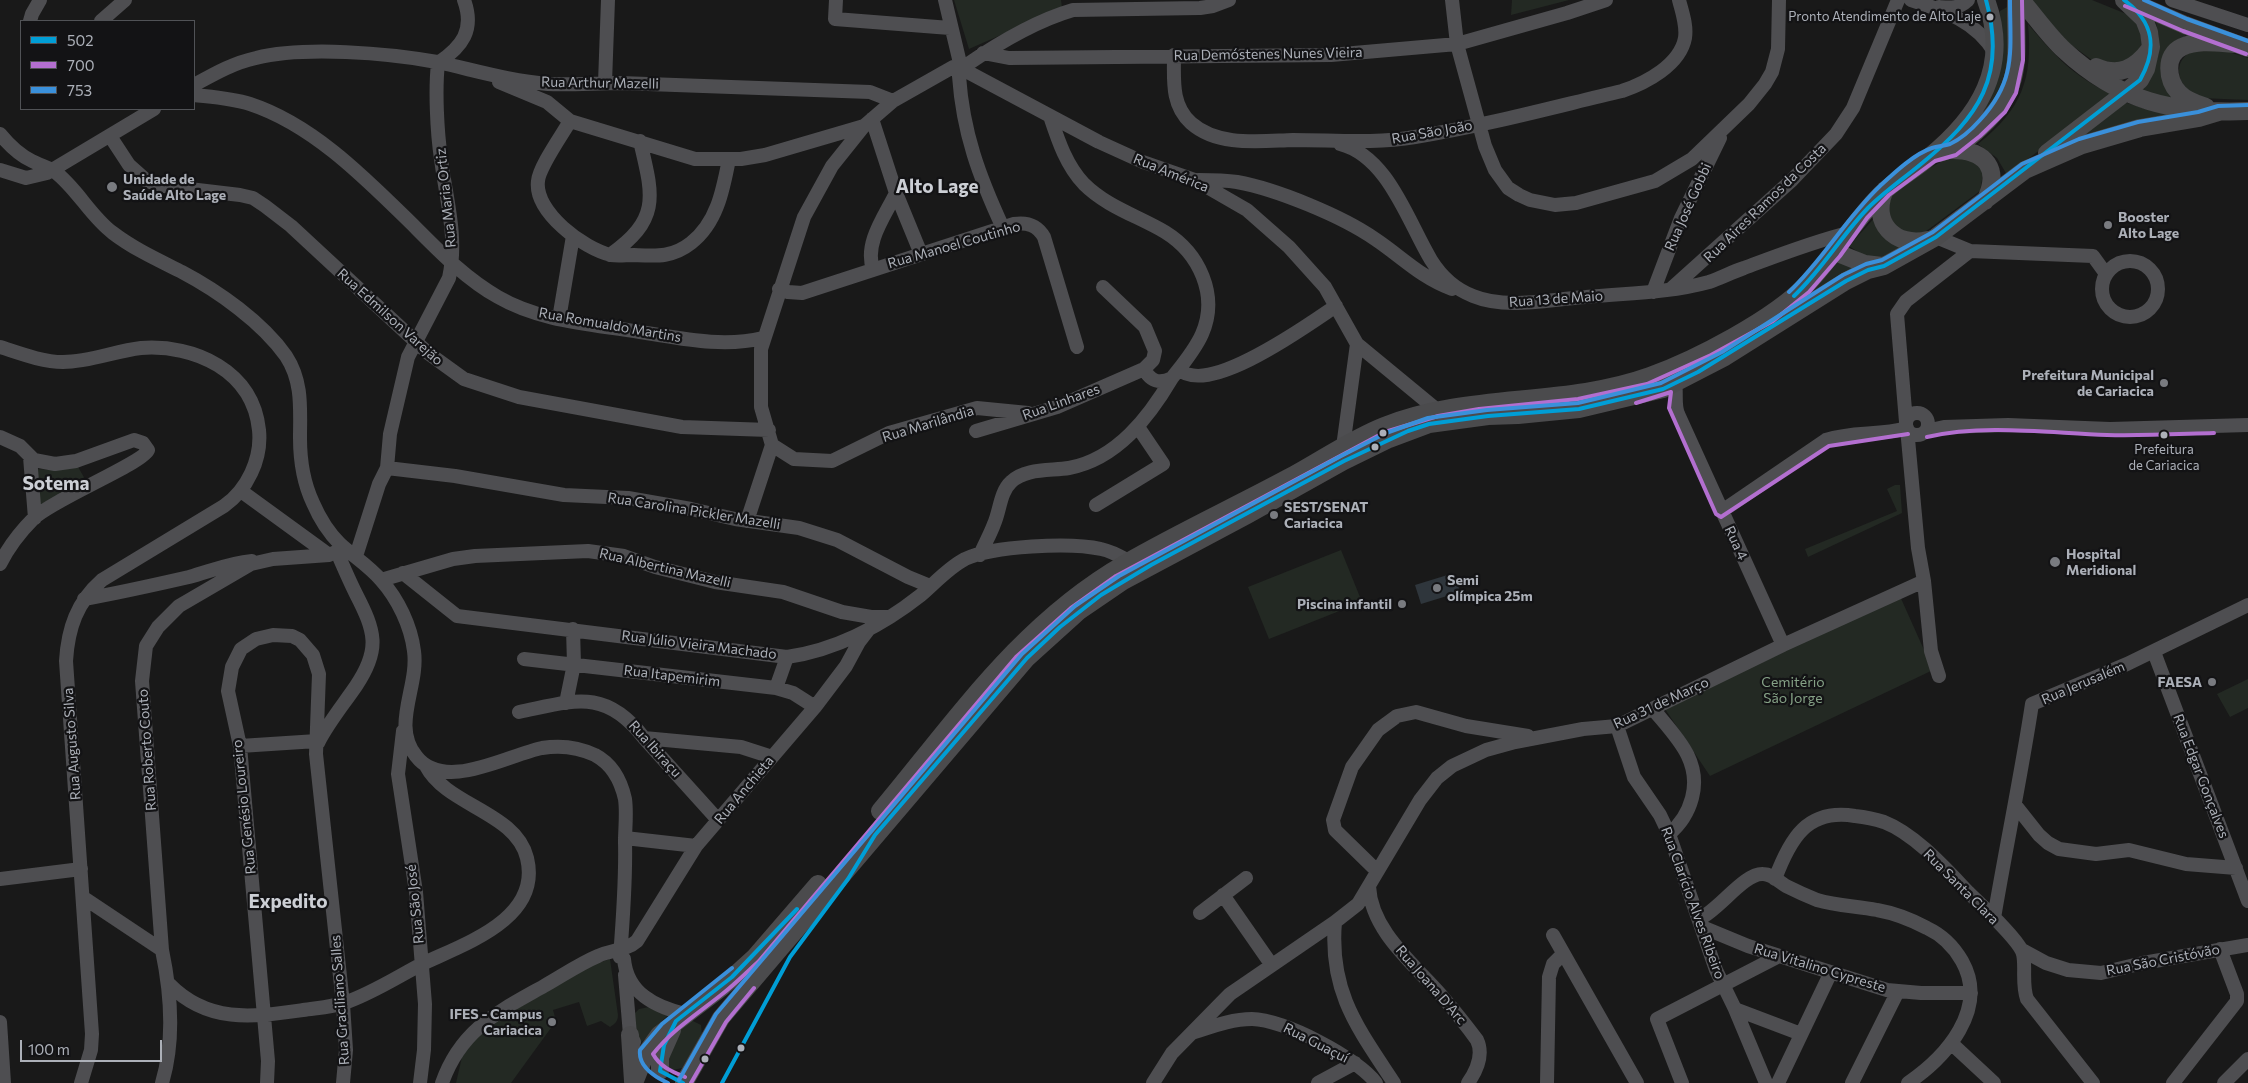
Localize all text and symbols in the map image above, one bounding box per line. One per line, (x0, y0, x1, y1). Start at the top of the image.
place label: Pronto Atendimento de Alto Laje (1788, 9, 1981, 25)
marker: Pronto Atendimento de Alto Laje (1985, 12, 1995, 22)
legend (20, 20, 195, 110)
text: 502 (67, 31, 94, 49)
street label: Rua Demóstenes Nunes Vieira (1173, 44, 1363, 64)
text: 700 (67, 56, 94, 74)
street label: Rua Arthur Mazelli (541, 74, 659, 92)
text: 753 (67, 81, 92, 99)
street label: Rua São João (1390, 117, 1474, 147)
street label: Rua Aires Ramos da Costa (1700, 140, 1830, 266)
street label: Rua Maria Ortiz (432, 147, 460, 249)
street label: Rua América (1131, 150, 1211, 196)
street label: Rua José Gobbi (1661, 160, 1715, 254)
place label: Unidade de Saúde Alto Lage (123, 171, 226, 203)
district label: Alto Lage (895, 176, 979, 198)
marker: Unidade de Saúde Alto Lage (105, 180, 119, 194)
place label: Booster Alto Lage (2118, 209, 2179, 242)
street label: Rua Manoel Coutinho (886, 218, 1022, 272)
marker: Booster Alto Lage (2102, 219, 2114, 231)
street label: Rua Edmilson Varejão (334, 265, 446, 369)
street label: Rua 13 de Maio (1508, 287, 1604, 311)
street label: Rua Romualdo Martins (537, 304, 683, 346)
place label: Prefeitura Municipal de Cariacica (2022, 367, 2154, 400)
marker: Prefeitura Municipal de Cariacica (2158, 377, 2170, 389)
street label: Rua Linhares (1020, 380, 1102, 424)
street label: Rua Marilândia (880, 402, 976, 446)
unlabelled marker (1378, 428, 1388, 438)
marker: Prefeitura de Cariacica (2159, 430, 2169, 440)
unlabelled marker (1370, 442, 1380, 452)
place label: Prefeitura de Cariacica (2129, 442, 2199, 473)
district label: Sotema (22, 473, 90, 495)
street label: Rua Carolina Pickler Mazelli (606, 489, 782, 533)
place label: SEST/SENAT Cariacica (1284, 499, 1368, 532)
marker: SEST/SENAT Cariacica (1268, 509, 1280, 521)
street label: Rua 4 (1721, 523, 1751, 563)
street label: Rua Albertina Mazelli (598, 545, 732, 591)
place label: Hospital Meridional (2066, 546, 2136, 578)
marker: Hospital Meridional (2048, 555, 2062, 569)
place label: Semi olímpica 25m (1447, 572, 1533, 604)
marker: Semi olímpica 25m (1431, 582, 1443, 594)
place label: Piscina infantil (1297, 596, 1392, 612)
marker: Piscina infantil (1396, 598, 1408, 610)
street label: Rua Júlio Vieira Machado (620, 627, 778, 663)
street label: Rua Jerusalém (2039, 658, 2127, 708)
street label: Rua Itapemirim (623, 662, 721, 690)
street label: Rua 31 de Março (1611, 674, 1711, 732)
park label: Cemitério São Jorge (1761, 674, 1825, 706)
place label: FAESA (2158, 674, 2202, 690)
marker: FAESA (2206, 676, 2218, 688)
street label: Rua Augusto Silva (60, 687, 84, 801)
street label: Rua Roberto Couto (134, 688, 160, 812)
street label: Rua Edgar Gonçalves (2170, 711, 2232, 841)
street label: Rua Ibiraçu (625, 717, 685, 781)
street label: Rua Genésio Loureiro (229, 739, 259, 875)
street label: Rua Anchieta (711, 753, 777, 827)
street label: Rua Clarício Alves Ribeiro (1658, 825, 1728, 981)
street label: Rua Santa Clara (1920, 846, 2002, 928)
street label: Rua São José (402, 863, 428, 945)
district label: Expedito (248, 891, 328, 913)
street label: Rua Graciliano Salles (327, 934, 353, 1066)
street label: Rua Vitalino Cypreste (1752, 940, 1888, 996)
street label: Rua São Cristóvão (2105, 941, 2221, 979)
street label: Rua Joana D'Arc (1392, 942, 1470, 1028)
place label: IFES - Campus Cariacica (449, 1006, 542, 1038)
marker: IFES - Campus Cariacica (546, 1016, 558, 1028)
street label: Rua Guaçuí (1281, 1019, 1351, 1067)
scale bar (22, 1030, 165, 1062)
text: 100 m (28, 1040, 70, 1058)
unlabelled marker (736, 1043, 746, 1053)
unlabelled marker (700, 1054, 710, 1064)

